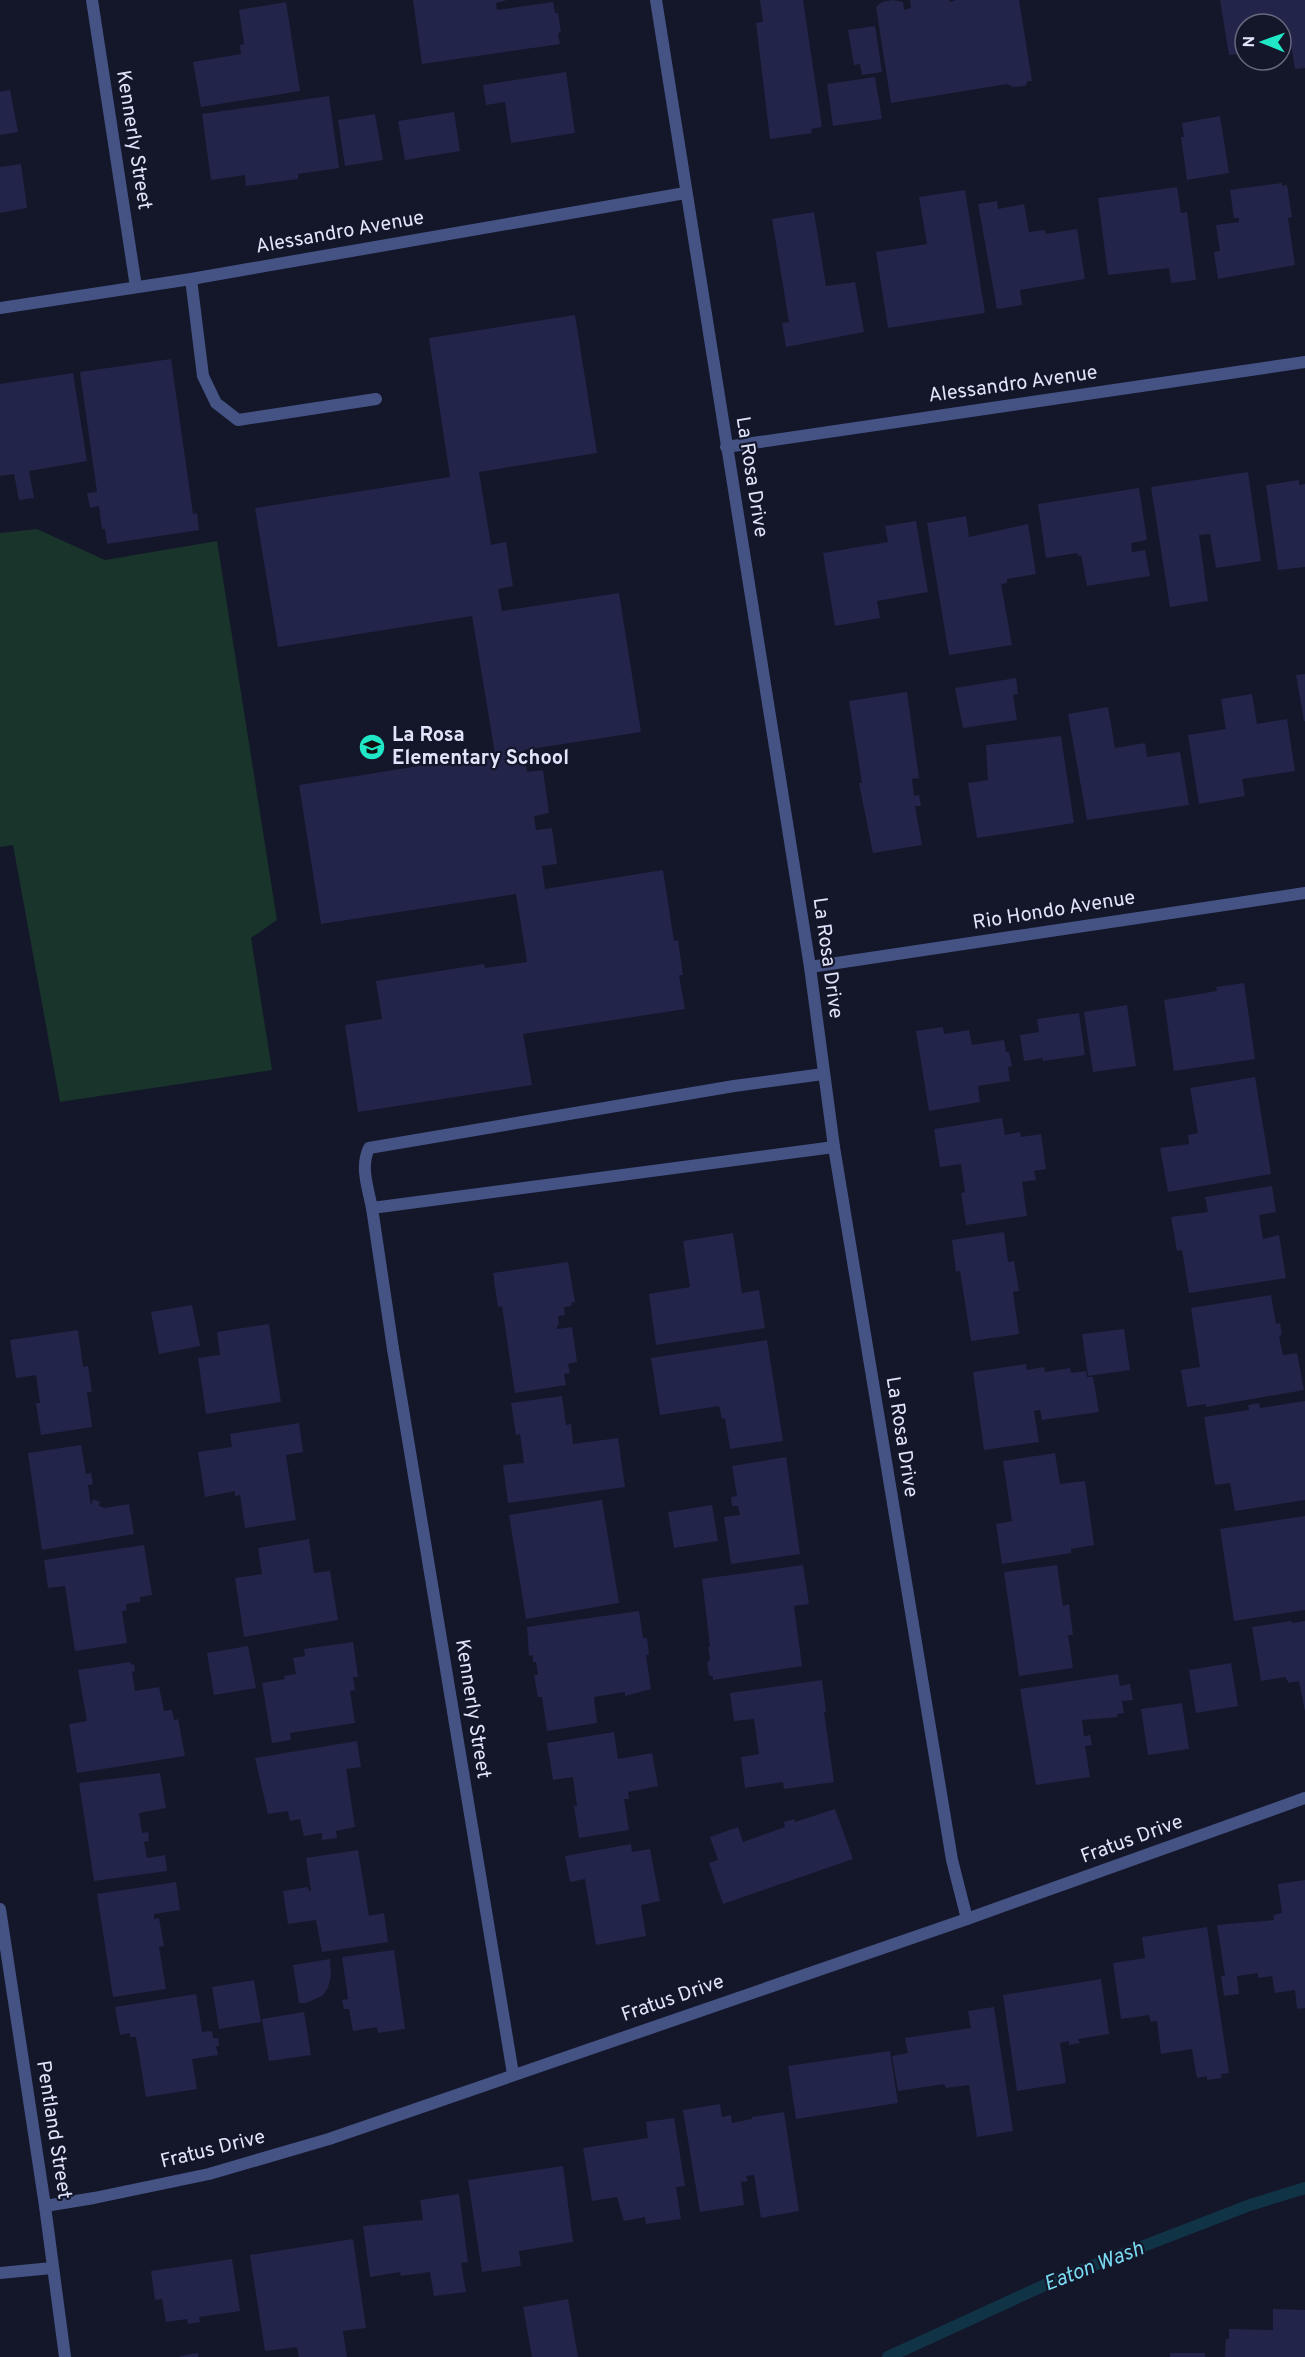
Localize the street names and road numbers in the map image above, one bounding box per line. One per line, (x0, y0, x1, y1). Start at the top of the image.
street label: Kennerly Street (109, 68, 157, 212)
street label: Alessandro Avenue (254, 205, 426, 261)
street label: Alessandro Avenue (927, 360, 1099, 410)
street label: La Rosa Drive (729, 415, 773, 539)
street label: Rio Hondo Avenue (971, 885, 1137, 937)
street label: La Rosa Drive (806, 896, 848, 1020)
street label: La Rosa Drive (879, 1375, 923, 1499)
street label: Kennerly Street (448, 1637, 496, 1781)
street label: Fratus Drive (1077, 1809, 1187, 1871)
street label: Fratus Drive (618, 1969, 728, 2029)
street label: Pentland Street (29, 2059, 77, 2201)
street label: Fratus Drive (158, 2124, 268, 2176)

